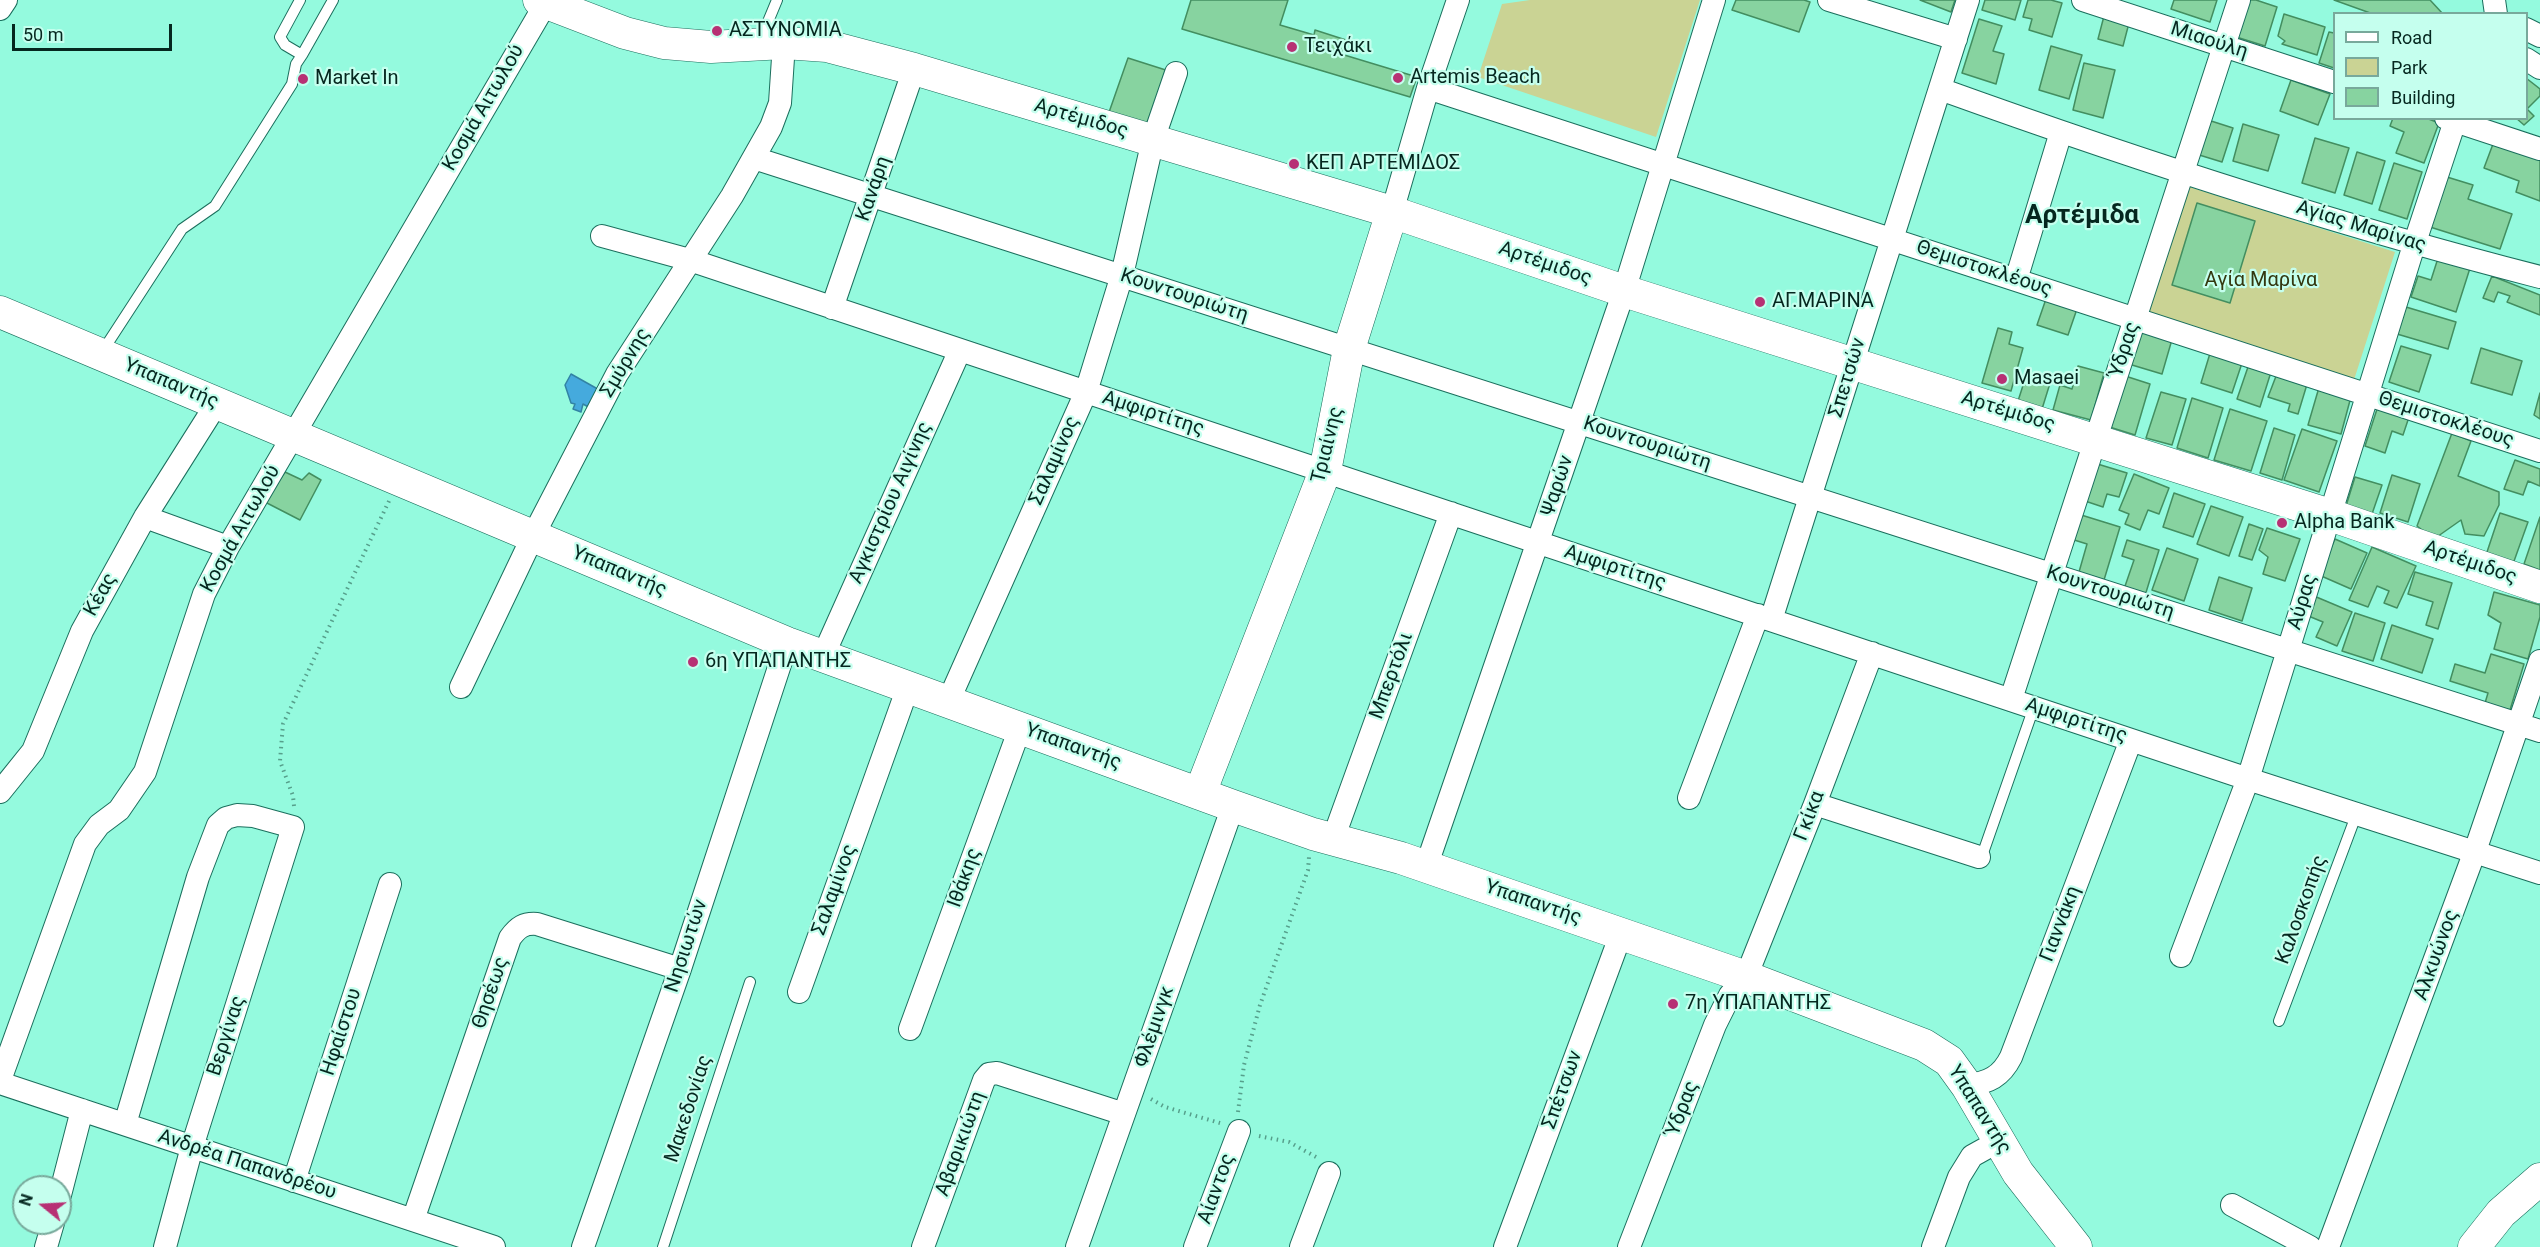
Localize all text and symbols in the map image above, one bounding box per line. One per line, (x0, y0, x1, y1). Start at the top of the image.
scale bar (15, 12, 176, 50)
legend (2333, 12, 2528, 120)
street label: Μιαούλη (2167, 17, 2251, 65)
place label: ΑΣΤΥΝΟΜΙΑ (729, 19, 842, 43)
text: 50 m (23, 24, 63, 45)
marker: ΑΣΤΥΝΟΜΙΑ (710, 24, 724, 38)
text: Road (2391, 27, 2432, 48)
place label: Τειχάκι (1304, 35, 1372, 59)
marker: Τειχάκι (1285, 40, 1299, 54)
street label: Κοσμά Αιτωλού (438, 41, 530, 175)
text: Park (2391, 57, 2427, 78)
place label: Artemis Beach (1410, 66, 1541, 90)
place label: Market In (315, 67, 399, 91)
marker: Artemis Beach (1391, 71, 1405, 85)
marker: Market In (296, 72, 310, 86)
text: Building (2391, 87, 2455, 108)
street label: Αρτέμιδος (1031, 94, 1131, 144)
place label: ΚΕΠ ΑΡΤΕΜΙΔΟΣ (1306, 152, 1460, 176)
street label: Κανάρη (852, 153, 896, 225)
marker: ΚΕΠ ΑΡΤΕΜΙΔΟΣ (1287, 157, 1301, 171)
street label: Αγίας Μαρίνας (2293, 196, 2429, 258)
district label: Αρτέμιδα (2025, 200, 2139, 232)
street label: Θεμιστοκλέους (1913, 236, 2055, 302)
street label: Αρτέμιδος (1495, 237, 1595, 291)
street label: Κουντουριώτη (1117, 264, 1251, 328)
park label: Αγία Μαρίνα (2205, 269, 2317, 293)
place label: ΑΓ.ΜΑΡΙΝΑ (1772, 290, 1874, 314)
marker: ΑΓ.ΜΑΡΙΝΑ (1753, 295, 1767, 309)
street label: Ύδρας (2105, 319, 2145, 381)
street label: Σμύρνης (596, 324, 656, 402)
street label: Σπετσών (1825, 335, 1871, 421)
street label: Υπαπαντής (120, 353, 222, 415)
place label: Masaei (2014, 367, 2079, 391)
marker: Masaei (1995, 372, 2009, 386)
street label: Αμφιρτίτης (1099, 386, 1207, 442)
street label: Αρτέμιδος (1958, 386, 2058, 438)
street label: Θεμιστοκλέους (2375, 387, 2517, 453)
street label: Τριαίνης (1307, 404, 1349, 486)
street label: Κουντουριώτη (1580, 412, 1714, 476)
street label: Σαλαμίνος (1025, 413, 1085, 509)
street label: Αγκιστρίου Αιγίνης (845, 418, 937, 588)
street label: Ψαρών (1537, 453, 1579, 519)
street label: Κοσμά Αιτωλού (196, 461, 286, 597)
place label: Alpha Bank (2294, 511, 2395, 535)
marker: Alpha Bank (2275, 516, 2289, 530)
street label: Αρτέμιδος (2420, 536, 2520, 590)
street label: Αμφιρτίτης (1561, 540, 1669, 596)
street label: Υπαπαντής (568, 541, 670, 603)
street label: Κουντουριώτη (2043, 561, 2177, 625)
street label: Κέας (79, 569, 123, 621)
street label: Αύρας (2283, 571, 2323, 633)
street label: Μπερτόλι (1365, 629, 1419, 723)
place label: 6η ΥΠΑΠΑΝΤΗΣ (705, 650, 851, 674)
marker: 6η ΥΠΑΠΑΝΤΗΣ (686, 655, 700, 669)
street label: Αμφιρτίτης (2022, 693, 2130, 749)
street label: Υπαπαντής (1022, 719, 1124, 775)
street label: Γκίκα (1790, 788, 1830, 844)
street label: Σαλαμίνος (808, 841, 862, 939)
street label: Ιθάκης (943, 845, 987, 911)
street label: Καλοσκοπής (2271, 852, 2333, 968)
street label: Υπαπαντής (1482, 875, 1584, 931)
street label: Γιαννάκη (2036, 883, 2086, 965)
street label: Νησιωτών (661, 896, 713, 996)
street label: Αλκυώνος (2410, 906, 2464, 1004)
street label: Θησέως (468, 954, 514, 1032)
street label: Φλέμινγκ (1130, 983, 1180, 1071)
street label: Ηφαίστου (317, 985, 367, 1079)
place label: 7η ΥΠΑΠΑΝΤΗΣ (1685, 992, 1831, 1016)
street label: Βεργίνας (203, 993, 251, 1079)
marker: 7η ΥΠΑΠΑΝΤΗΣ (1666, 997, 1680, 1011)
street label: Σπέτσων (1538, 1048, 1588, 1132)
street label: Μακεδονίας (660, 1052, 718, 1166)
street label: Υπαπαντής (1942, 1061, 2016, 1159)
street label: Ύδρας (1661, 1078, 1705, 1140)
street label: Αβαρικιώτη (931, 1088, 991, 1200)
street label: Ανδρέα Παπανδρέου (155, 1125, 339, 1205)
street label: Αίαντος (1193, 1151, 1241, 1227)
north arrow (12, 1175, 72, 1235)
text: N (16, 1192, 37, 1208)

